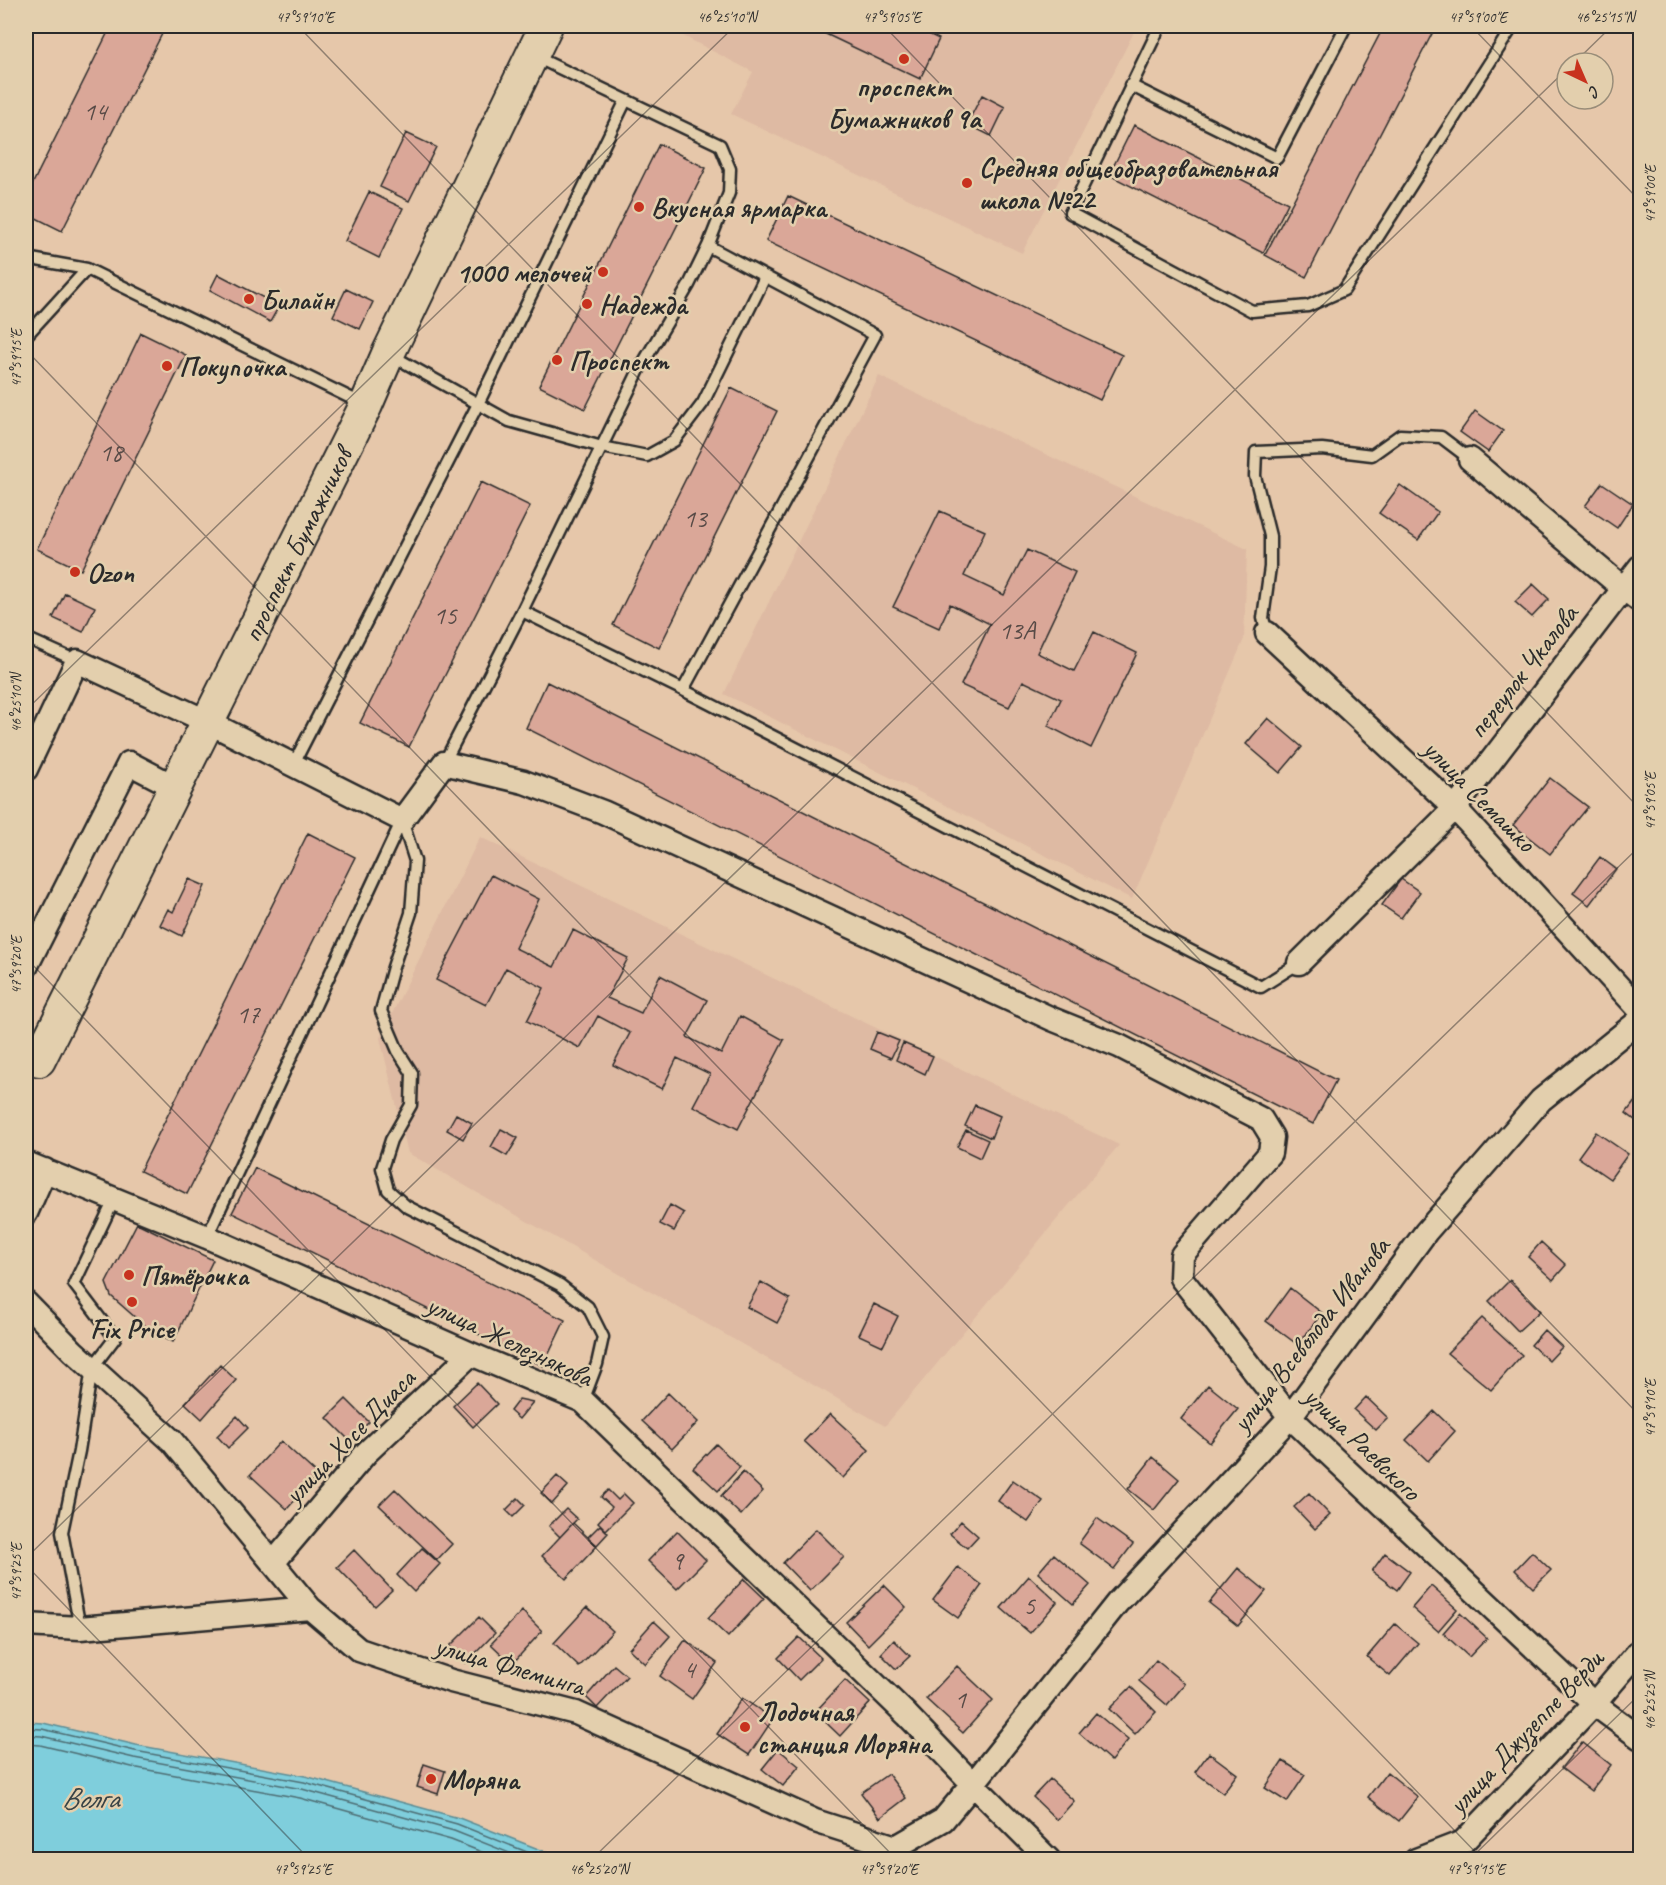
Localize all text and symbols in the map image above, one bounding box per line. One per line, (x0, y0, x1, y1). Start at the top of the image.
text: 47°59'10"E (276, 8, 336, 27)
text: 46°25'10"N (697, 8, 760, 27)
text: 47°59'05"E (863, 8, 923, 27)
text: 47°59'00"E (1449, 8, 1509, 27)
text: 46°25'15"N (1575, 8, 1638, 27)
north arrow (1555, 51, 1615, 111)
marker: проспект Бумажников 9а (897, 52, 911, 66)
place label: проспект Бумажников 9а (827, 69, 983, 136)
text: С (1583, 81, 1604, 102)
house number: 14 (83, 95, 109, 128)
place label: Средняя общеобразовательная школа №22 (979, 150, 1279, 217)
text: 47°59'00"E (1641, 163, 1660, 223)
marker: Средняя общеобразовательная школа №22 (960, 176, 974, 190)
place label: Вкусная ярмарка (651, 190, 829, 225)
marker: Вкусная ярмарка (632, 200, 646, 214)
place label: 1000 мелочей (456, 255, 593, 290)
marker: 1000 мелочей (596, 265, 610, 279)
place label: Билайн (261, 282, 336, 317)
place label: Надежда (599, 287, 689, 322)
marker: Билайн (242, 292, 256, 306)
marker: Надежда (580, 297, 594, 311)
text: 47°59'15"E (7, 327, 26, 387)
place label: Проспект (569, 343, 670, 378)
place label: Покупочка (179, 349, 288, 385)
marker: Проспект (550, 353, 564, 367)
marker: Покупочка (160, 359, 174, 373)
house number: 18 (99, 436, 125, 469)
street label: проспект Бумажников (234, 438, 362, 648)
house number: 13 (683, 502, 709, 535)
place label: Ozon (87, 555, 135, 590)
marker: Ozon (68, 565, 82, 579)
street label: переулок Чкалова (1459, 596, 1587, 745)
house number: 15 (433, 599, 458, 632)
house number: 13А (999, 614, 1037, 647)
text: 46°25'10"N (7, 670, 26, 733)
street label: улица Семашко (1414, 730, 1545, 861)
text: 47°59'05"E (1641, 770, 1660, 830)
text: 47°59'20"E (7, 934, 26, 994)
house number: 17 (236, 998, 261, 1031)
street label: улица Всеволода Иванова (1222, 1229, 1398, 1440)
place label: Пятёрочка (141, 1258, 250, 1293)
marker: Пятёрочка (122, 1268, 136, 1282)
street label: улица Железнякова (419, 1286, 600, 1396)
marker: Fix Price (125, 1295, 139, 1309)
place label: Fix Price (90, 1311, 176, 1346)
street label: улица Хосе Диаса (275, 1360, 424, 1513)
street label: улица Раевского (1295, 1377, 1430, 1509)
text: 47°59'10"E (1641, 1377, 1660, 1437)
text: 47°59'25"E (7, 1541, 26, 1601)
house number: 9 (671, 1544, 685, 1577)
house number: 5 (1023, 1589, 1036, 1622)
street label: улица Флеминга (429, 1627, 591, 1704)
street label: улица Джузеппе Верди (1439, 1640, 1613, 1823)
house number: 4 (683, 1653, 697, 1686)
text: 46°25'25"N (1641, 1668, 1660, 1731)
house number: 1 (954, 1683, 967, 1716)
place label: Лодочная станция Моряна (757, 1694, 934, 1761)
marker: Лодочная станция Моряна (738, 1720, 752, 1734)
place label: Моряна (443, 1762, 521, 1797)
marker: Моряна (424, 1772, 438, 1786)
water label: Волга (62, 1779, 121, 1817)
text: 47°59'25"E (274, 1860, 334, 1879)
text: 46°25'20"N (569, 1860, 632, 1879)
text: 47°59'20"E (860, 1860, 920, 1879)
text: 47°59'15"E (1447, 1860, 1507, 1879)

